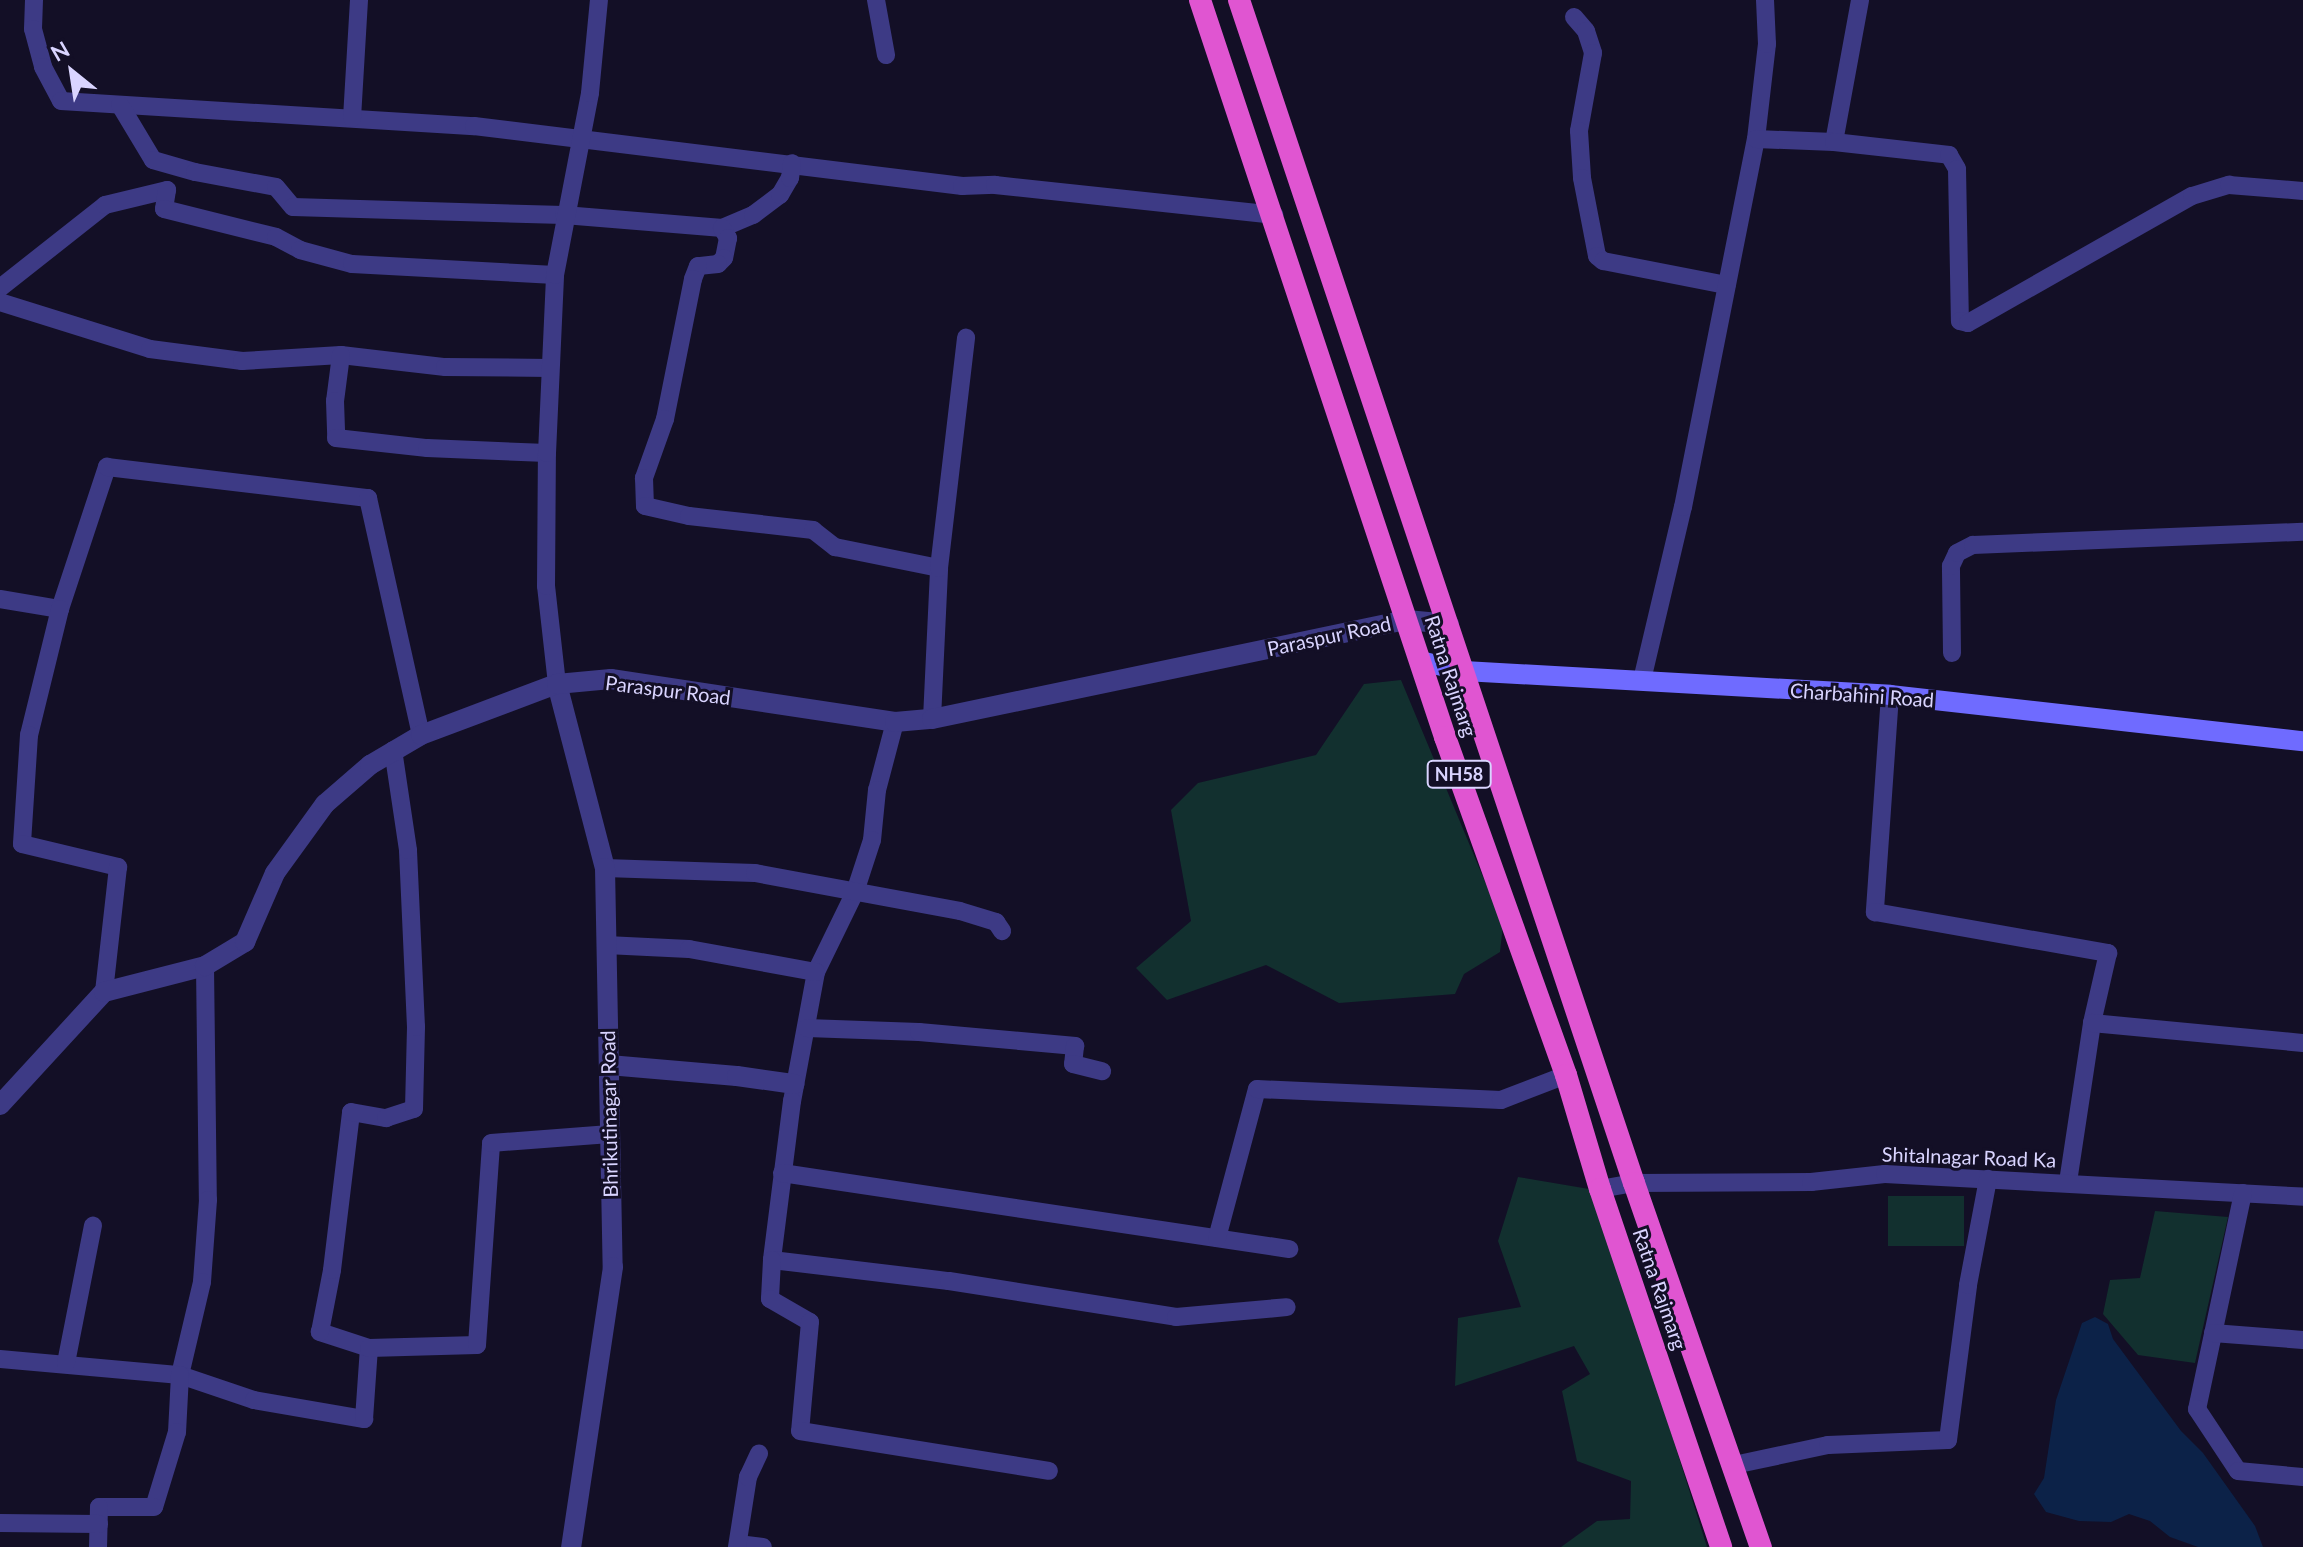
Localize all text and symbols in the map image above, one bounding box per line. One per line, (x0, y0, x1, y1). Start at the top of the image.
north arrow (32, 32, 112, 112)
text: N (46, 35, 74, 67)
street label: Paraspur Road (1265, 611, 1393, 661)
street label: Ratna Rajmarg (1420, 612, 1482, 740)
street label: Paraspur Road (604, 670, 732, 710)
street label: Charbahini Road (1789, 678, 1935, 712)
road number: NH58 (1425, 760, 1493, 788)
street label: Bhrikutinagar Road (596, 1030, 622, 1198)
street label: Shitalnagar Road Ka (1881, 1142, 2057, 1172)
street label: Ratna Rajmarg (1628, 1225, 1692, 1353)

